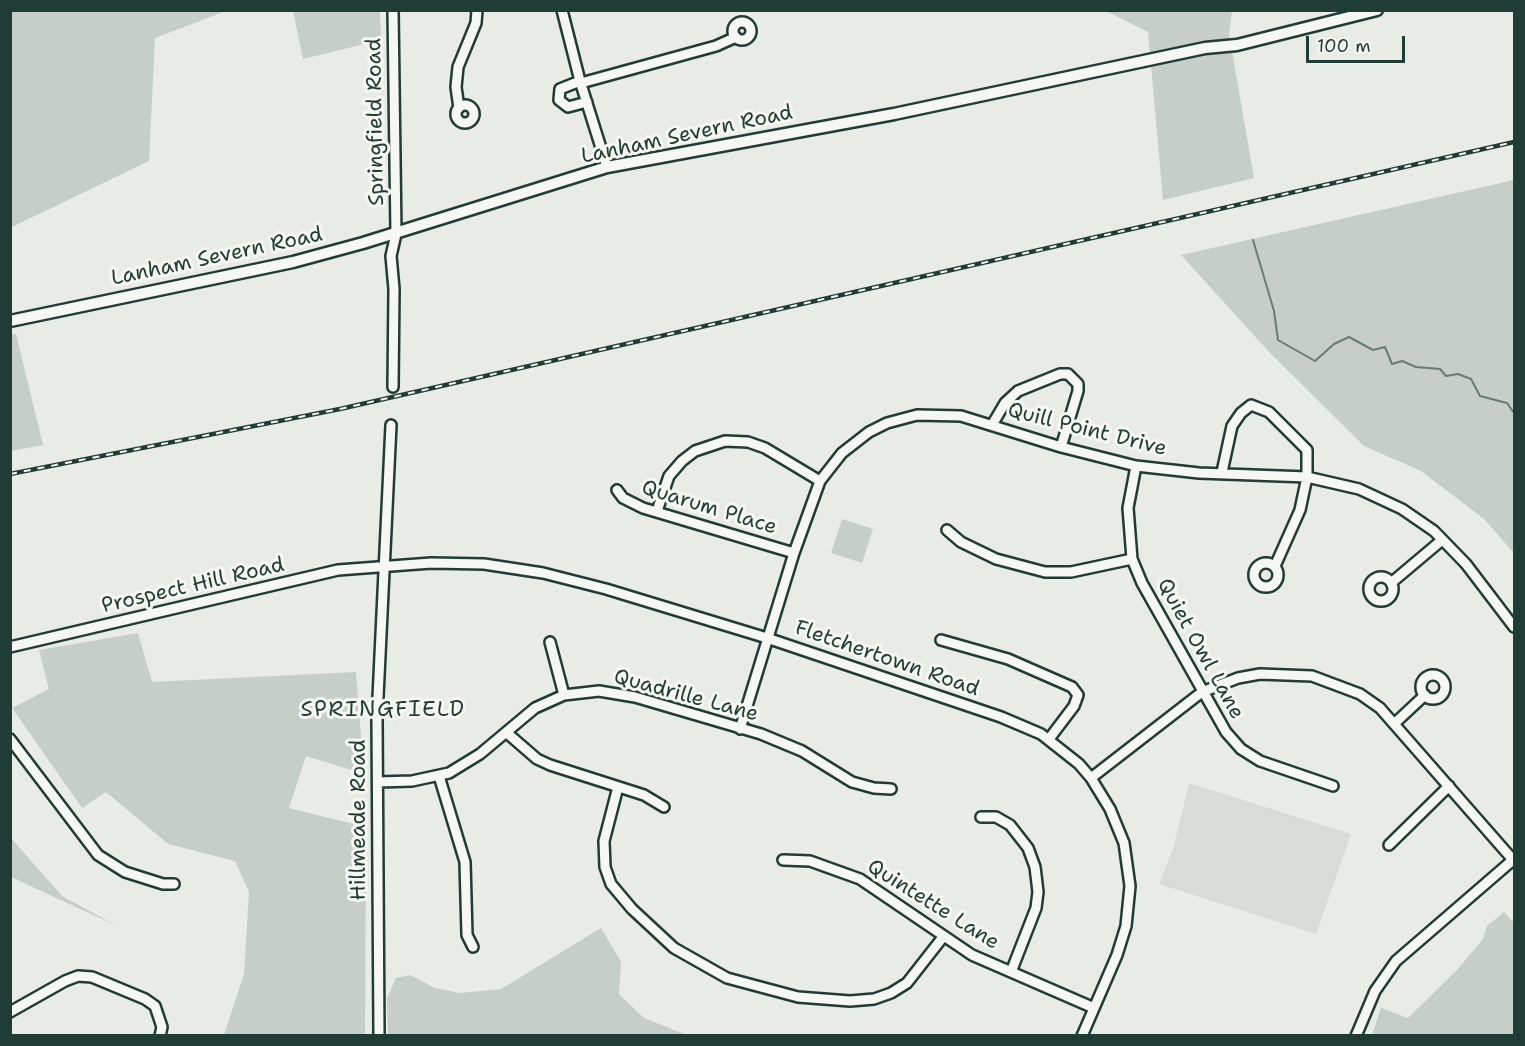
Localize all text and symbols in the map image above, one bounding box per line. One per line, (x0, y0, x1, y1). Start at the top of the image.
scale bar (1309, 24, 1408, 62)
text: 100 m (1317, 34, 1371, 58)
street label: Springfield Road (362, 38, 390, 206)
street label: Lanham Severn Road (579, 100, 795, 170)
street label: Lanham Severn Road (109, 222, 325, 292)
street label: Quill Point Drive (1005, 398, 1169, 462)
street label: Quarum Place (638, 475, 780, 541)
street label: Prospect Hill Road (99, 553, 287, 619)
street label: Quiet Owl Lane (1151, 574, 1249, 724)
street label: Fletchertown Road (792, 616, 982, 702)
street label: Quadrille Lane (611, 665, 761, 727)
district label: SPRINGFIELD (301, 697, 465, 723)
street label: Hillmeade Road (347, 740, 373, 900)
street label: Quintette Lane (862, 854, 1004, 956)

